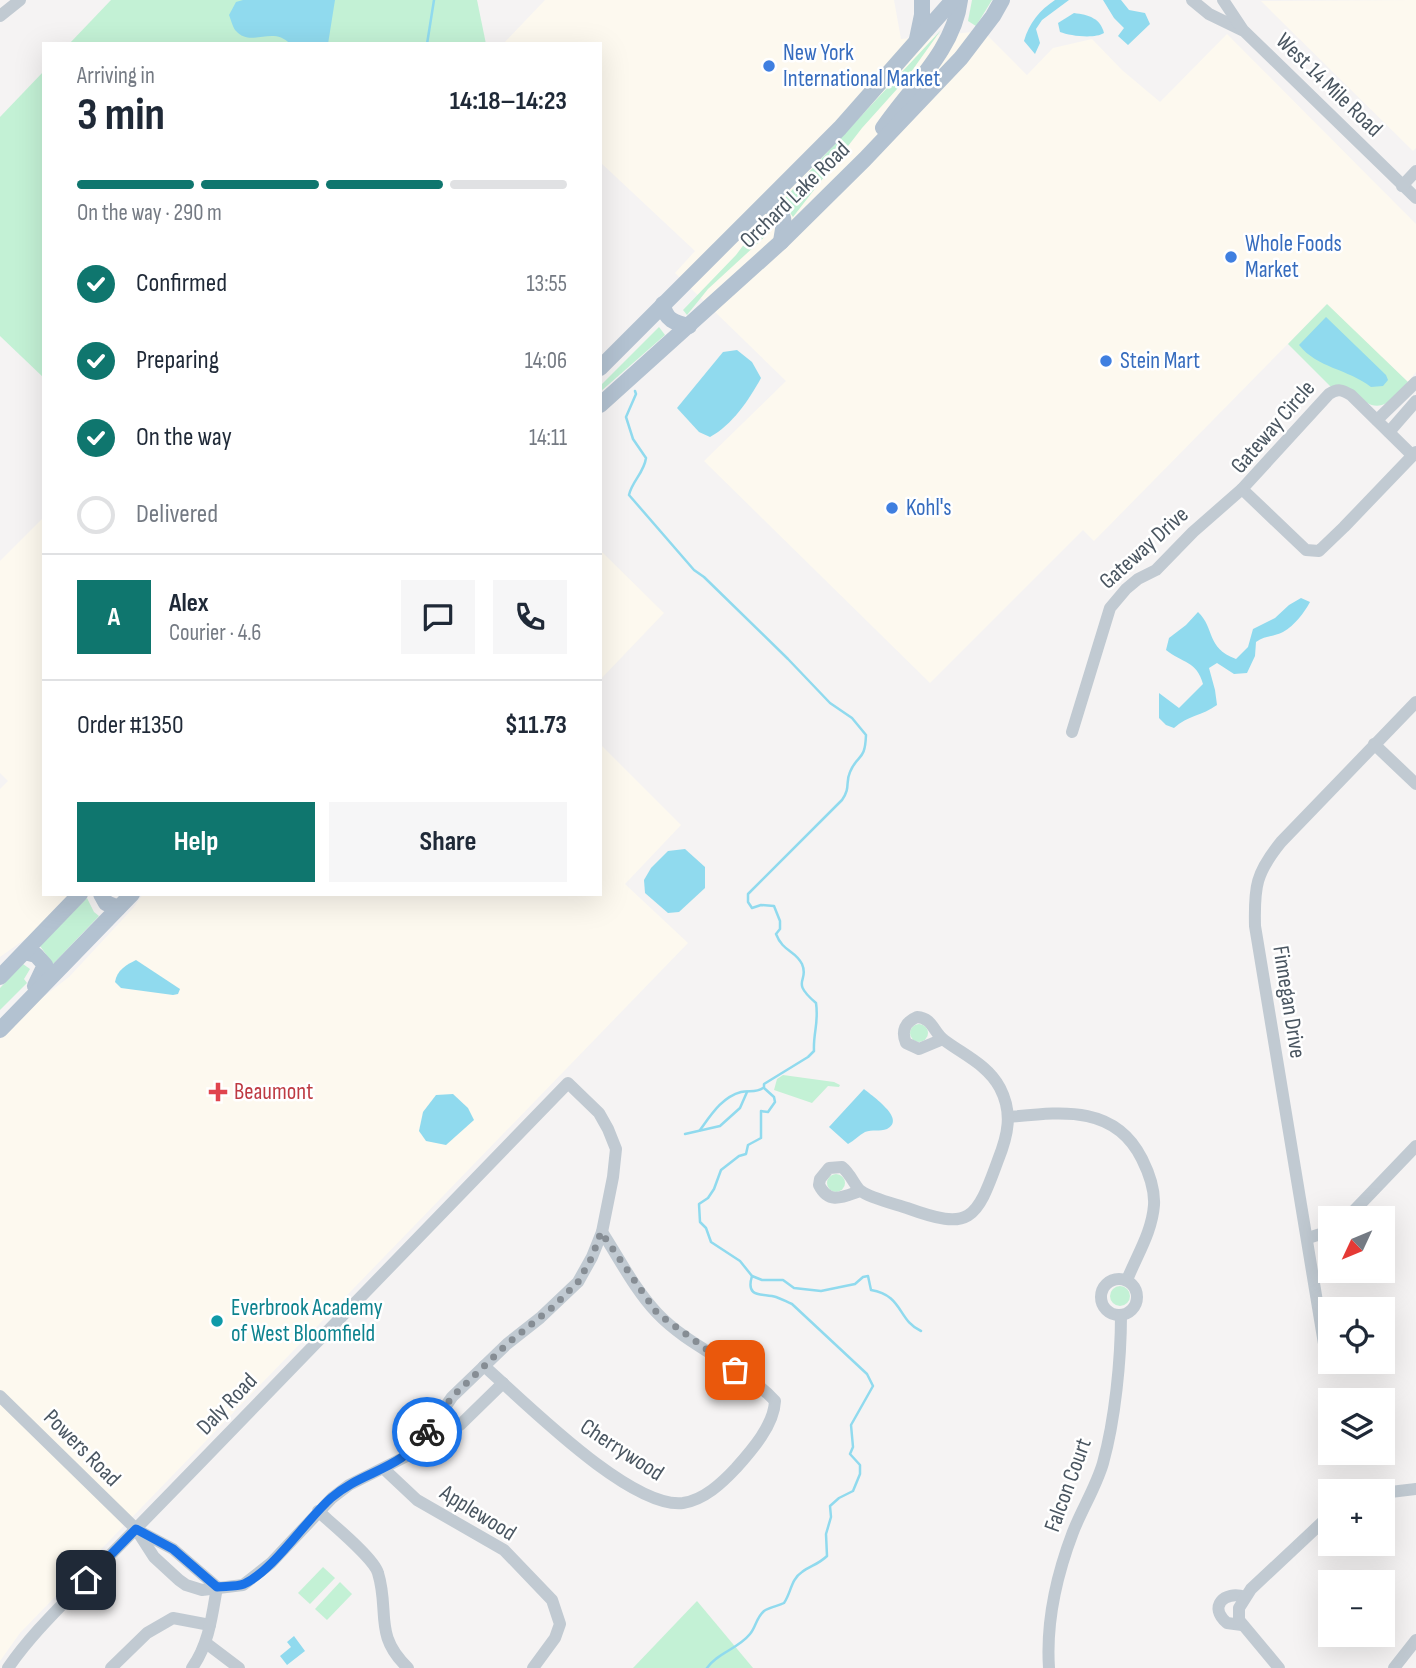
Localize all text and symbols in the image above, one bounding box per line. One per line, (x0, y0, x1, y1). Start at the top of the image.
street label: West 14 Mile Road (1270, 27, 1388, 143)
place label: New York International Market (783, 39, 940, 93)
marker: New York International Market (761, 58, 777, 74)
text: Arriving in (77, 62, 155, 90)
text: 14:18–14:23 (450, 86, 567, 117)
text: 3 min (77, 88, 165, 143)
street label: Orchard Lake Road (734, 136, 856, 254)
text: On the way · 290 m (77, 199, 222, 227)
place label: Whole Foods Market (1245, 230, 1342, 284)
marker: Whole Foods Market (1223, 249, 1239, 265)
icon: check (77, 265, 115, 303)
text: Confirmed (136, 268, 227, 299)
text: 13:55 (527, 270, 567, 298)
icon: check (77, 342, 115, 380)
text: Preparing (136, 345, 219, 376)
text: 14:06 (525, 347, 567, 375)
place label: Stein Mart (1120, 347, 1200, 375)
marker: Stein Mart (1098, 353, 1114, 369)
street label: Gateway Circle (1225, 375, 1321, 479)
icon: check (77, 419, 115, 457)
text: On the way (136, 422, 232, 453)
text: 14:11 (529, 424, 567, 452)
place label: Kohl's (906, 494, 952, 522)
text: Delivered (136, 499, 218, 530)
marker: Kohl's (884, 500, 900, 516)
street label: Gateway Drive (1094, 501, 1194, 595)
button: chat (401, 580, 475, 654)
button: phone (493, 580, 567, 654)
text: Alex (169, 588, 209, 619)
text: A (108, 602, 120, 633)
text: Courier · 4.6 (169, 619, 261, 647)
text: Order #1350 (77, 710, 184, 741)
text: $11.73 (505, 710, 567, 741)
button: Help (77, 802, 315, 882)
button: Share (329, 802, 567, 882)
street label: Finnegan Drive (1266, 944, 1312, 1060)
place label: Beaumont (234, 1078, 313, 1106)
marker: Beaumont (208, 1082, 228, 1102)
north arrow (1318, 1206, 1395, 1283)
map controls (1318, 1206, 1395, 1647)
place label: Everbrook Academy of West Bloomfield (231, 1294, 383, 1348)
button: locate (1318, 1297, 1395, 1374)
marker: Everbrook Academy of West Bloomfield (209, 1313, 225, 1329)
pin (705, 1340, 765, 1400)
icon: bag (716, 1351, 754, 1389)
street label: Daly Road (191, 1367, 263, 1441)
button: layers (1318, 1388, 1395, 1465)
courier (392, 1397, 462, 1467)
street label: Powers Road (38, 1404, 126, 1492)
icon: bike (408, 1413, 446, 1451)
street label: Cherrywood (575, 1413, 669, 1487)
street label: Falcon Court (1038, 1434, 1098, 1536)
street label: Applewood (434, 1478, 521, 1547)
button: + (1318, 1479, 1395, 1556)
pin (56, 1550, 116, 1610)
icon: home (67, 1561, 105, 1599)
button: − (1318, 1570, 1395, 1647)

